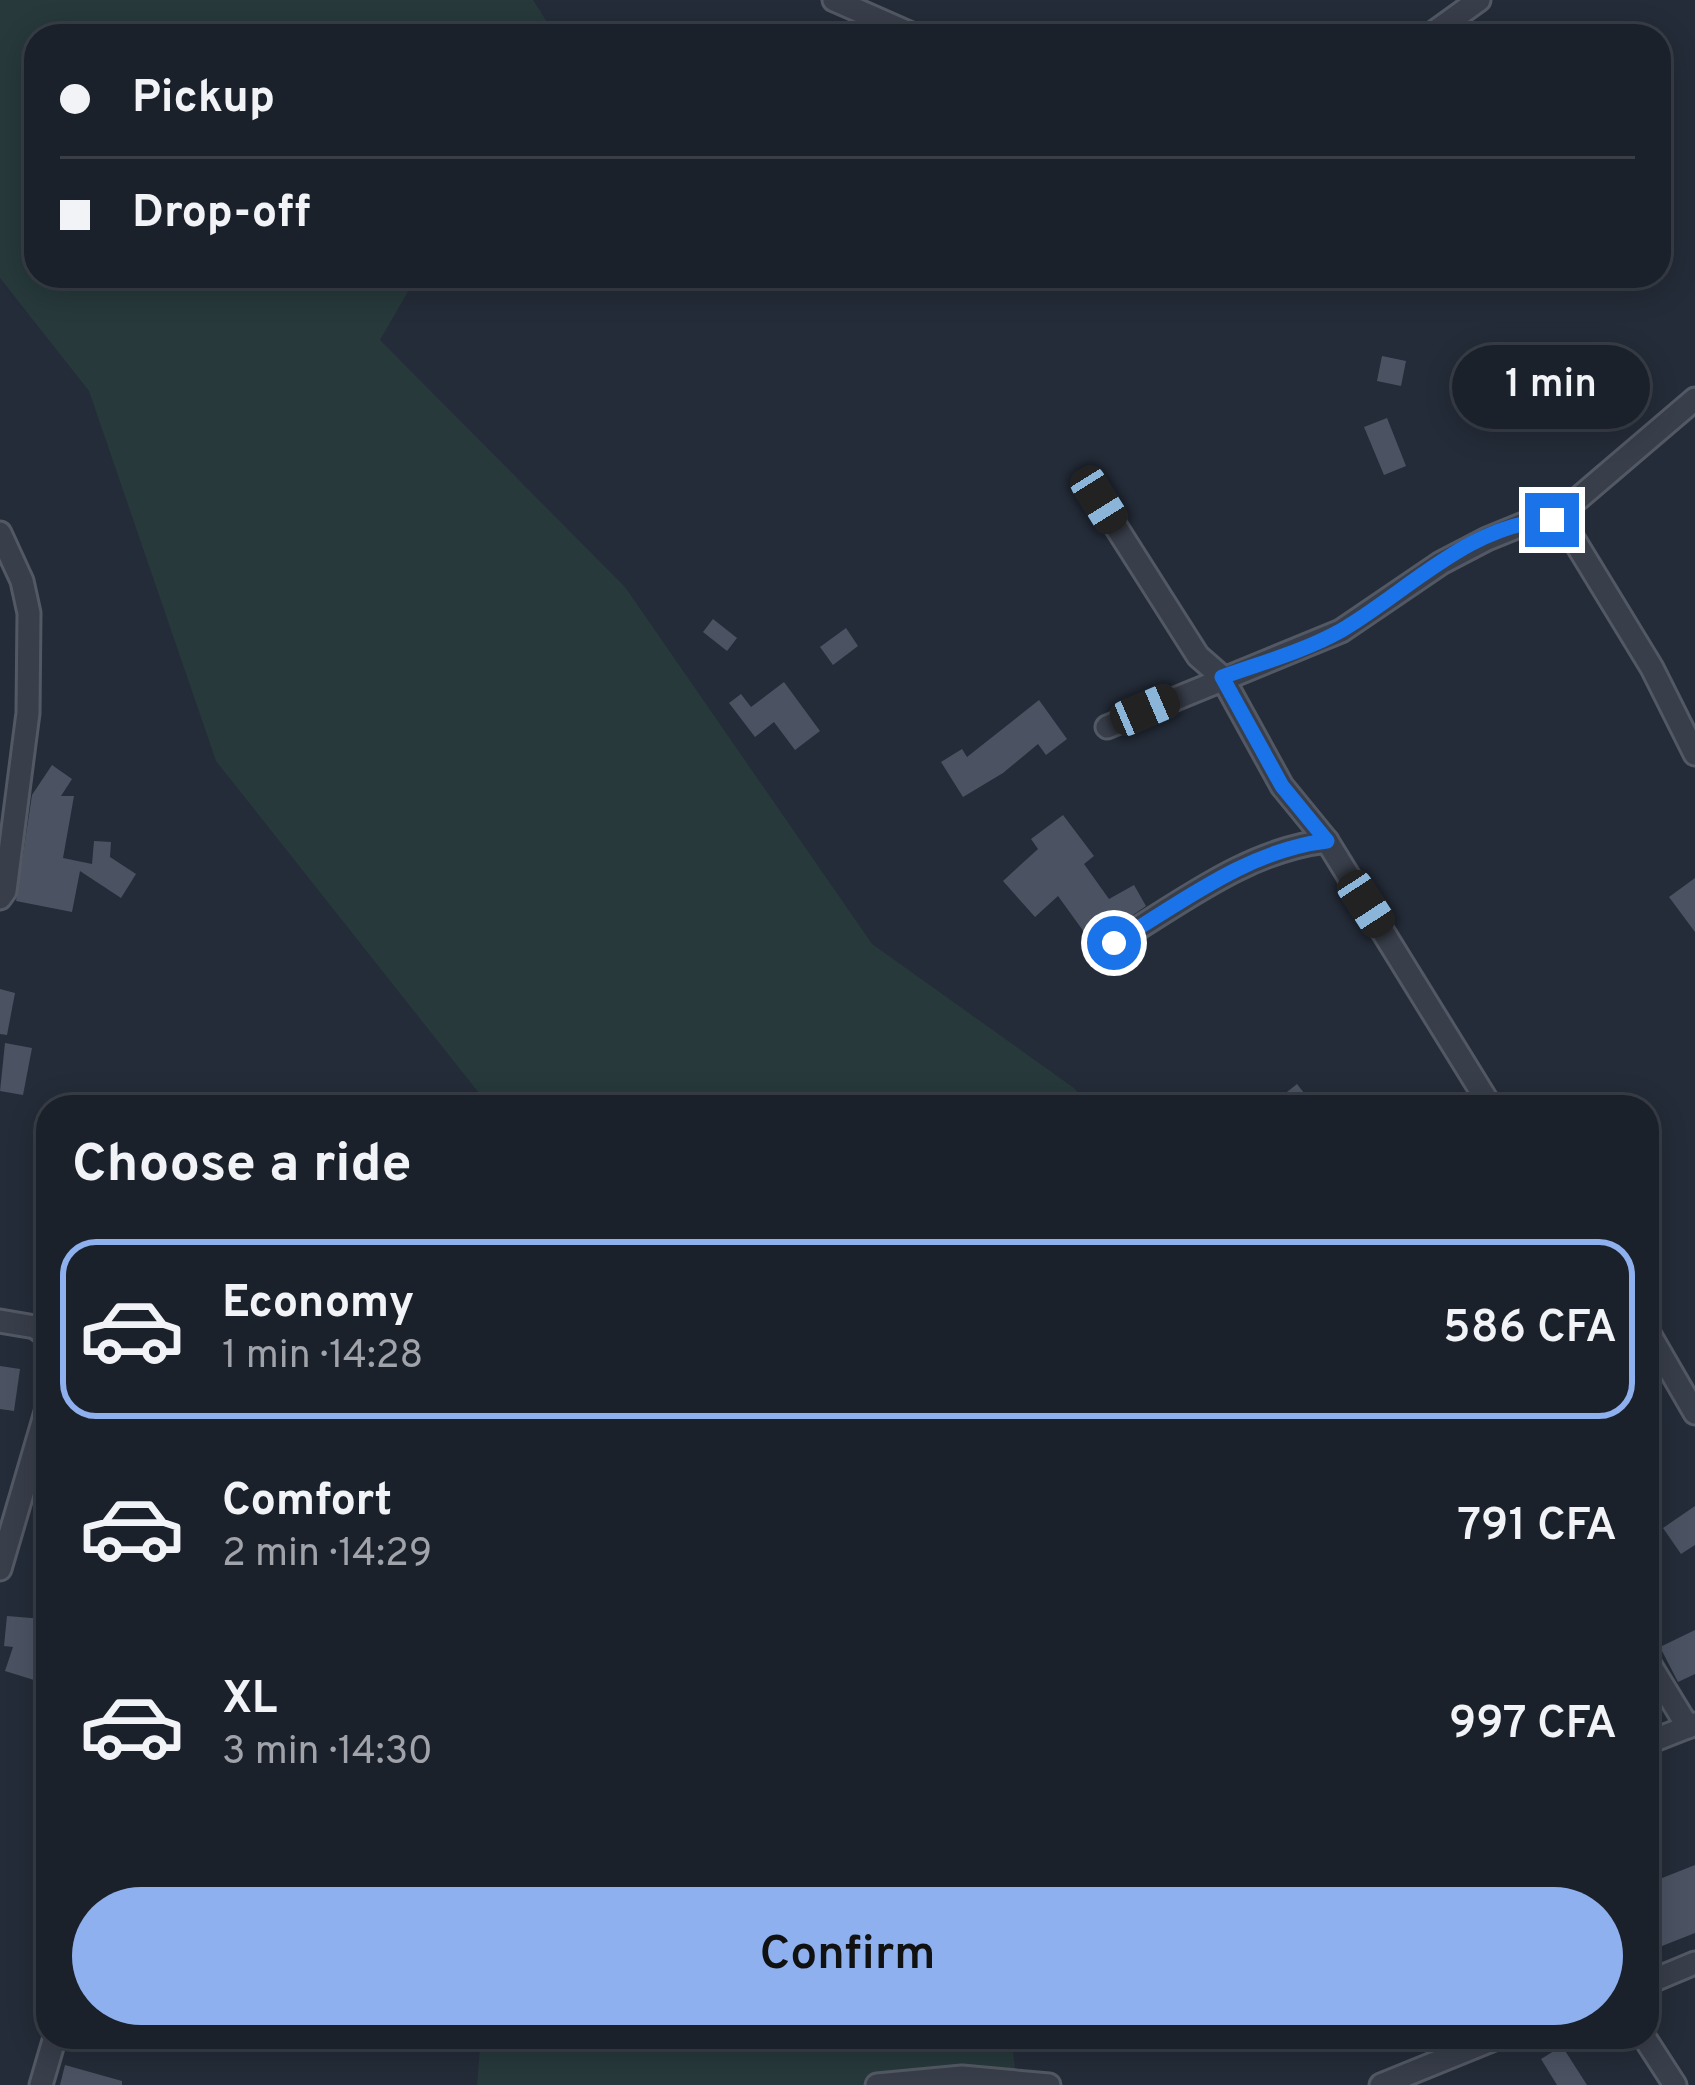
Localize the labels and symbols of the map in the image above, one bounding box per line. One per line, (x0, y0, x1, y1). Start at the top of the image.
callout: 1 min (1453, 346, 1651, 430)
car (1065, 460, 1133, 540)
route end (1525, 493, 1579, 547)
car (1105, 679, 1185, 741)
car (1331, 864, 1401, 944)
route start (1087, 916, 1141, 970)

